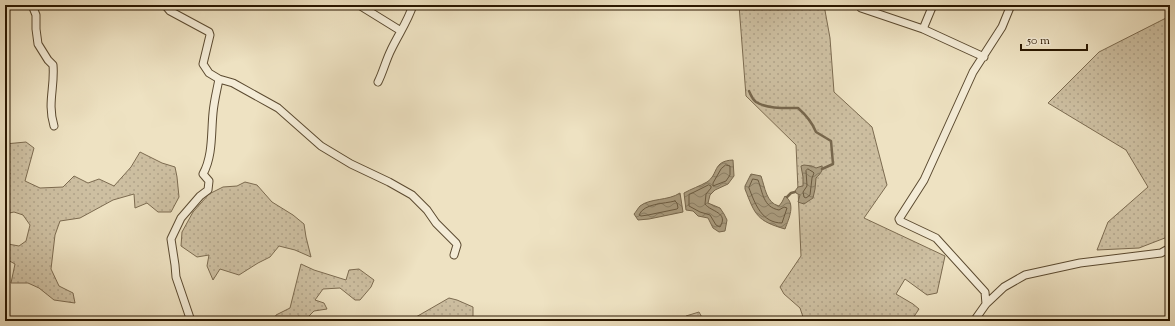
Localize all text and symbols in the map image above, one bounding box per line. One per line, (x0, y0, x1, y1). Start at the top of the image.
scale bar (1021, 26, 1087, 52)
text: 50 m (1026, 32, 1050, 50)

